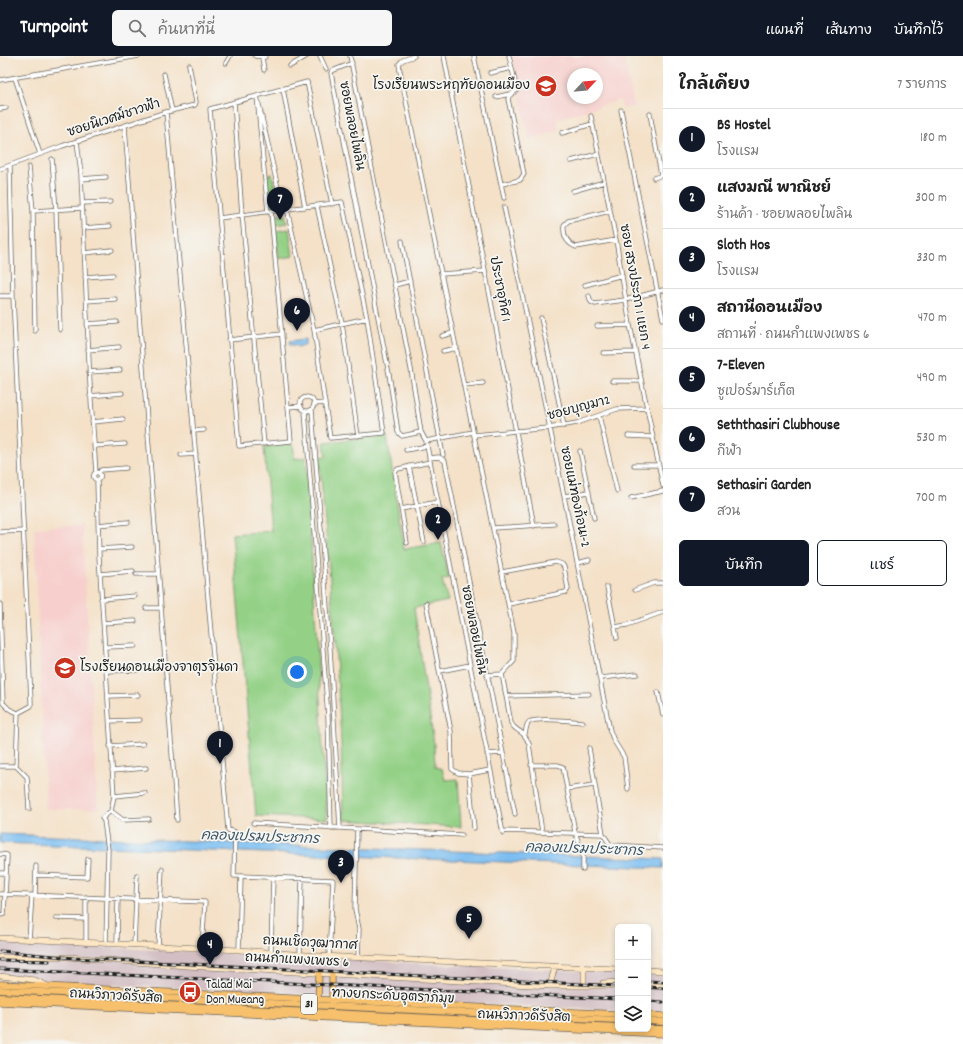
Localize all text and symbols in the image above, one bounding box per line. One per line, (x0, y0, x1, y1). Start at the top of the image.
search box (112, 10, 392, 46)
text: Turnpoint (20, 15, 88, 42)
icon: search (126, 17, 148, 39)
text: ค้นหาที่นี่ (158, 20, 215, 42)
text: แผนที่ (766, 21, 803, 41)
text: เส้นทาง (825, 21, 872, 41)
text: บันทึกไว้ (894, 21, 943, 41)
north arrow (567, 68, 603, 104)
school or university icon: โรงเรียนพระหฤทัยดอนเมือง (533, 73, 559, 99)
text: ใกล้เคียง (679, 74, 750, 98)
place label: โรงเรียนพระหฤทัยดอนเมือง (373, 75, 530, 96)
text: 7 รายการ (897, 76, 947, 95)
street label: ซอยพลอยไพลิน (333, 79, 371, 173)
street label: ซอยนิเวศม์ชาวฟ้า (64, 93, 163, 143)
text: BS Hostel (717, 115, 771, 137)
text: 1 (691, 129, 693, 148)
text: 180 m (920, 129, 947, 148)
text: โรงแรม (717, 143, 759, 162)
text: แสงมณี พาณิชย์ (717, 178, 831, 200)
pin: 7 (267, 187, 293, 220)
text: 2 (689, 189, 695, 208)
text: 300 m (915, 189, 947, 208)
text: ร้านค้า · ซอยพลอยไพลิน (717, 206, 852, 225)
street label: ซอย สรงประภา 1 แยก 4 (614, 223, 654, 351)
text: Sloth Hos (717, 235, 770, 257)
text: 3 (689, 249, 695, 268)
text: 330 m (916, 249, 947, 268)
street label: ประชาอุทิศ 1 (483, 255, 515, 323)
text: โรงแรม (717, 263, 759, 282)
pin: 6 (284, 298, 310, 331)
text: สถานีดอนเมือง (717, 298, 822, 320)
text: 4 (689, 309, 695, 328)
text: 470 m (918, 309, 947, 328)
text: สถานที่ · ถนนกำแพงเพชร 6 (717, 326, 869, 345)
text: 7-Eleven (717, 355, 765, 377)
text: 5 (689, 369, 695, 388)
text: 490 m (917, 369, 947, 388)
text: ซูเปอร์มาร์เก็ต (717, 383, 795, 402)
street label: ซอยบุญมา2 (545, 391, 613, 427)
text: Seththasiri Clubhouse (717, 415, 840, 437)
text: 6 (689, 429, 695, 448)
text: 530 m (916, 429, 947, 448)
text: กีฬา (717, 443, 742, 462)
street label: ซอยแม่ทองก้อน1-2 (554, 445, 595, 549)
text: Sethasiri Garden (717, 475, 811, 497)
text: 7 (690, 489, 694, 508)
text: 700 m (916, 489, 947, 508)
text: สวน (717, 503, 740, 522)
pin: 2 (425, 507, 451, 540)
button: บันทึก (679, 540, 809, 586)
button: แชร์ (817, 540, 947, 586)
street label: ซอยพลอยไพลิน (455, 583, 493, 677)
school or university icon: โรงเรียนดอนเมืองจาตุรจินดา (52, 655, 78, 681)
place label: โรงเรียนดอนเมืองจาตุรจินดา (80, 657, 238, 678)
your location (287, 662, 307, 682)
pin: 1 (207, 731, 233, 764)
water label: คลองเปรมประชากร (200, 826, 321, 850)
water label: คลองเปรมประชากร (524, 838, 645, 862)
pin: 3 (328, 850, 354, 883)
pin: 5 (456, 906, 482, 939)
map controls (615, 924, 651, 1032)
button: + (615, 924, 651, 960)
pin: 4 (197, 932, 223, 965)
street label: ถนนเชิดวุฒากาศ (262, 932, 359, 956)
street label: ถนนกำแพงเพชร 6 (244, 948, 350, 973)
button: − (615, 960, 651, 996)
place label: Talad Mai Don Mueang (206, 976, 265, 1010)
bus stop icon: Talad Mai Don Mueang (177, 979, 203, 1005)
street label: ถนนวิภาวดีรังสิต (69, 984, 163, 1009)
street label: ทางยกระดับอุตราภิมุข (331, 984, 455, 1010)
road number: 31 (301, 994, 317, 1014)
button: layers (615, 996, 651, 1032)
street label: ถนนวิภาวดีรังสิต (477, 1005, 571, 1028)

